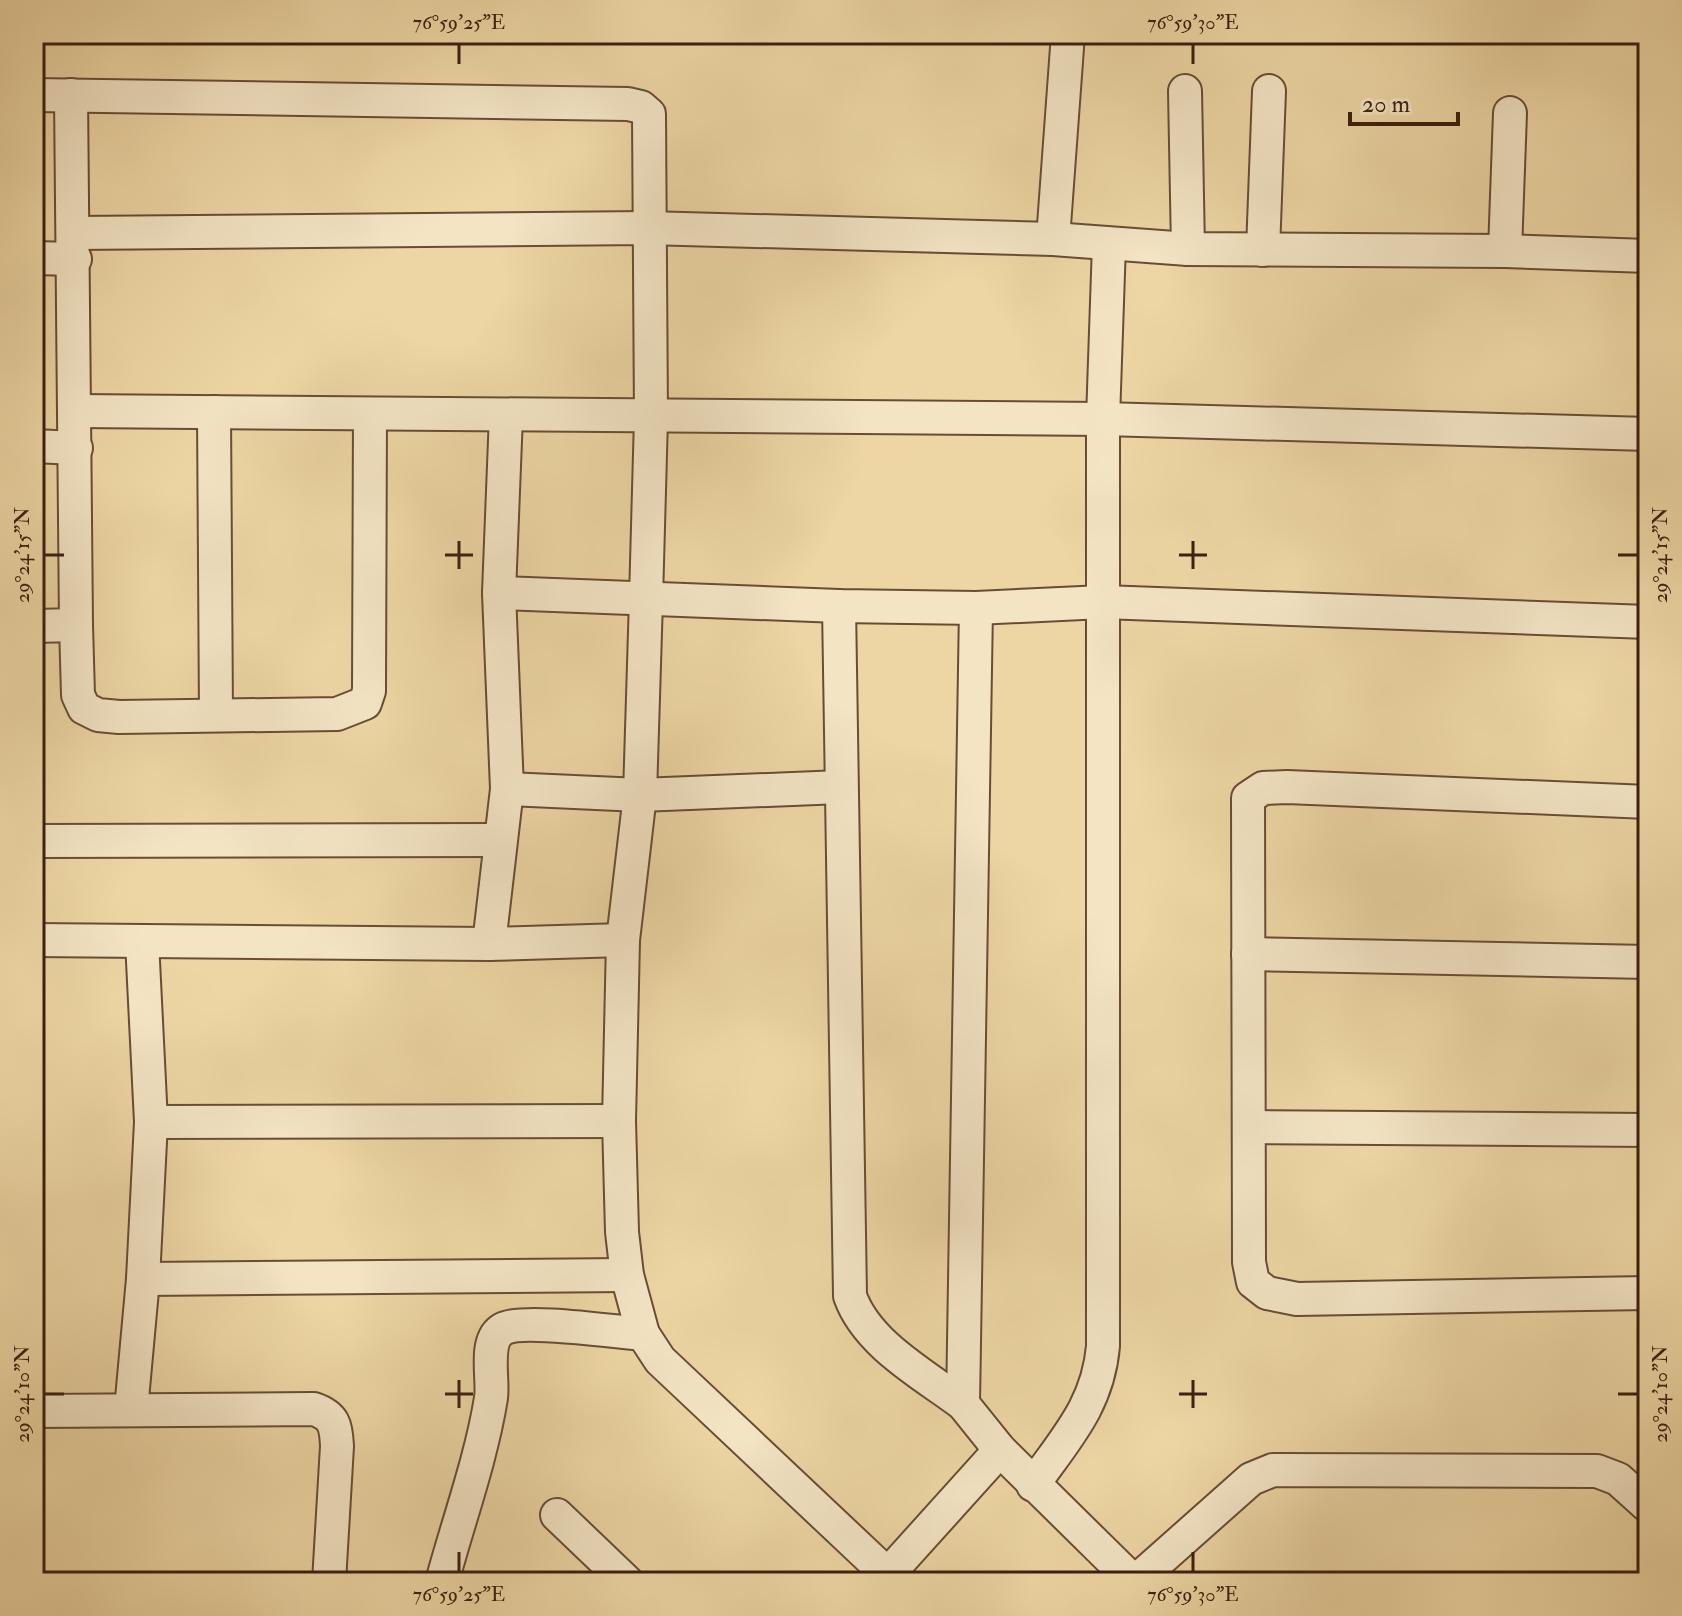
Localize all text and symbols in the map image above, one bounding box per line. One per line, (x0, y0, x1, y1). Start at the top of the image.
text: 76°59'25"E (413, 10, 505, 35)
text: 76°59'30"E (1147, 10, 1239, 35)
scale bar (1350, 76, 1458, 126)
text: 20 m (1362, 89, 1411, 120)
text: 29°24'15"N (10, 507, 35, 603)
text: 29°24'15"N (1648, 507, 1673, 603)
text: 29°24'10"N (10, 1345, 35, 1443)
text: 29°24'10"N (1648, 1345, 1673, 1443)
text: 76°59'25"E (413, 1582, 505, 1607)
text: 76°59'30"E (1147, 1582, 1239, 1607)

